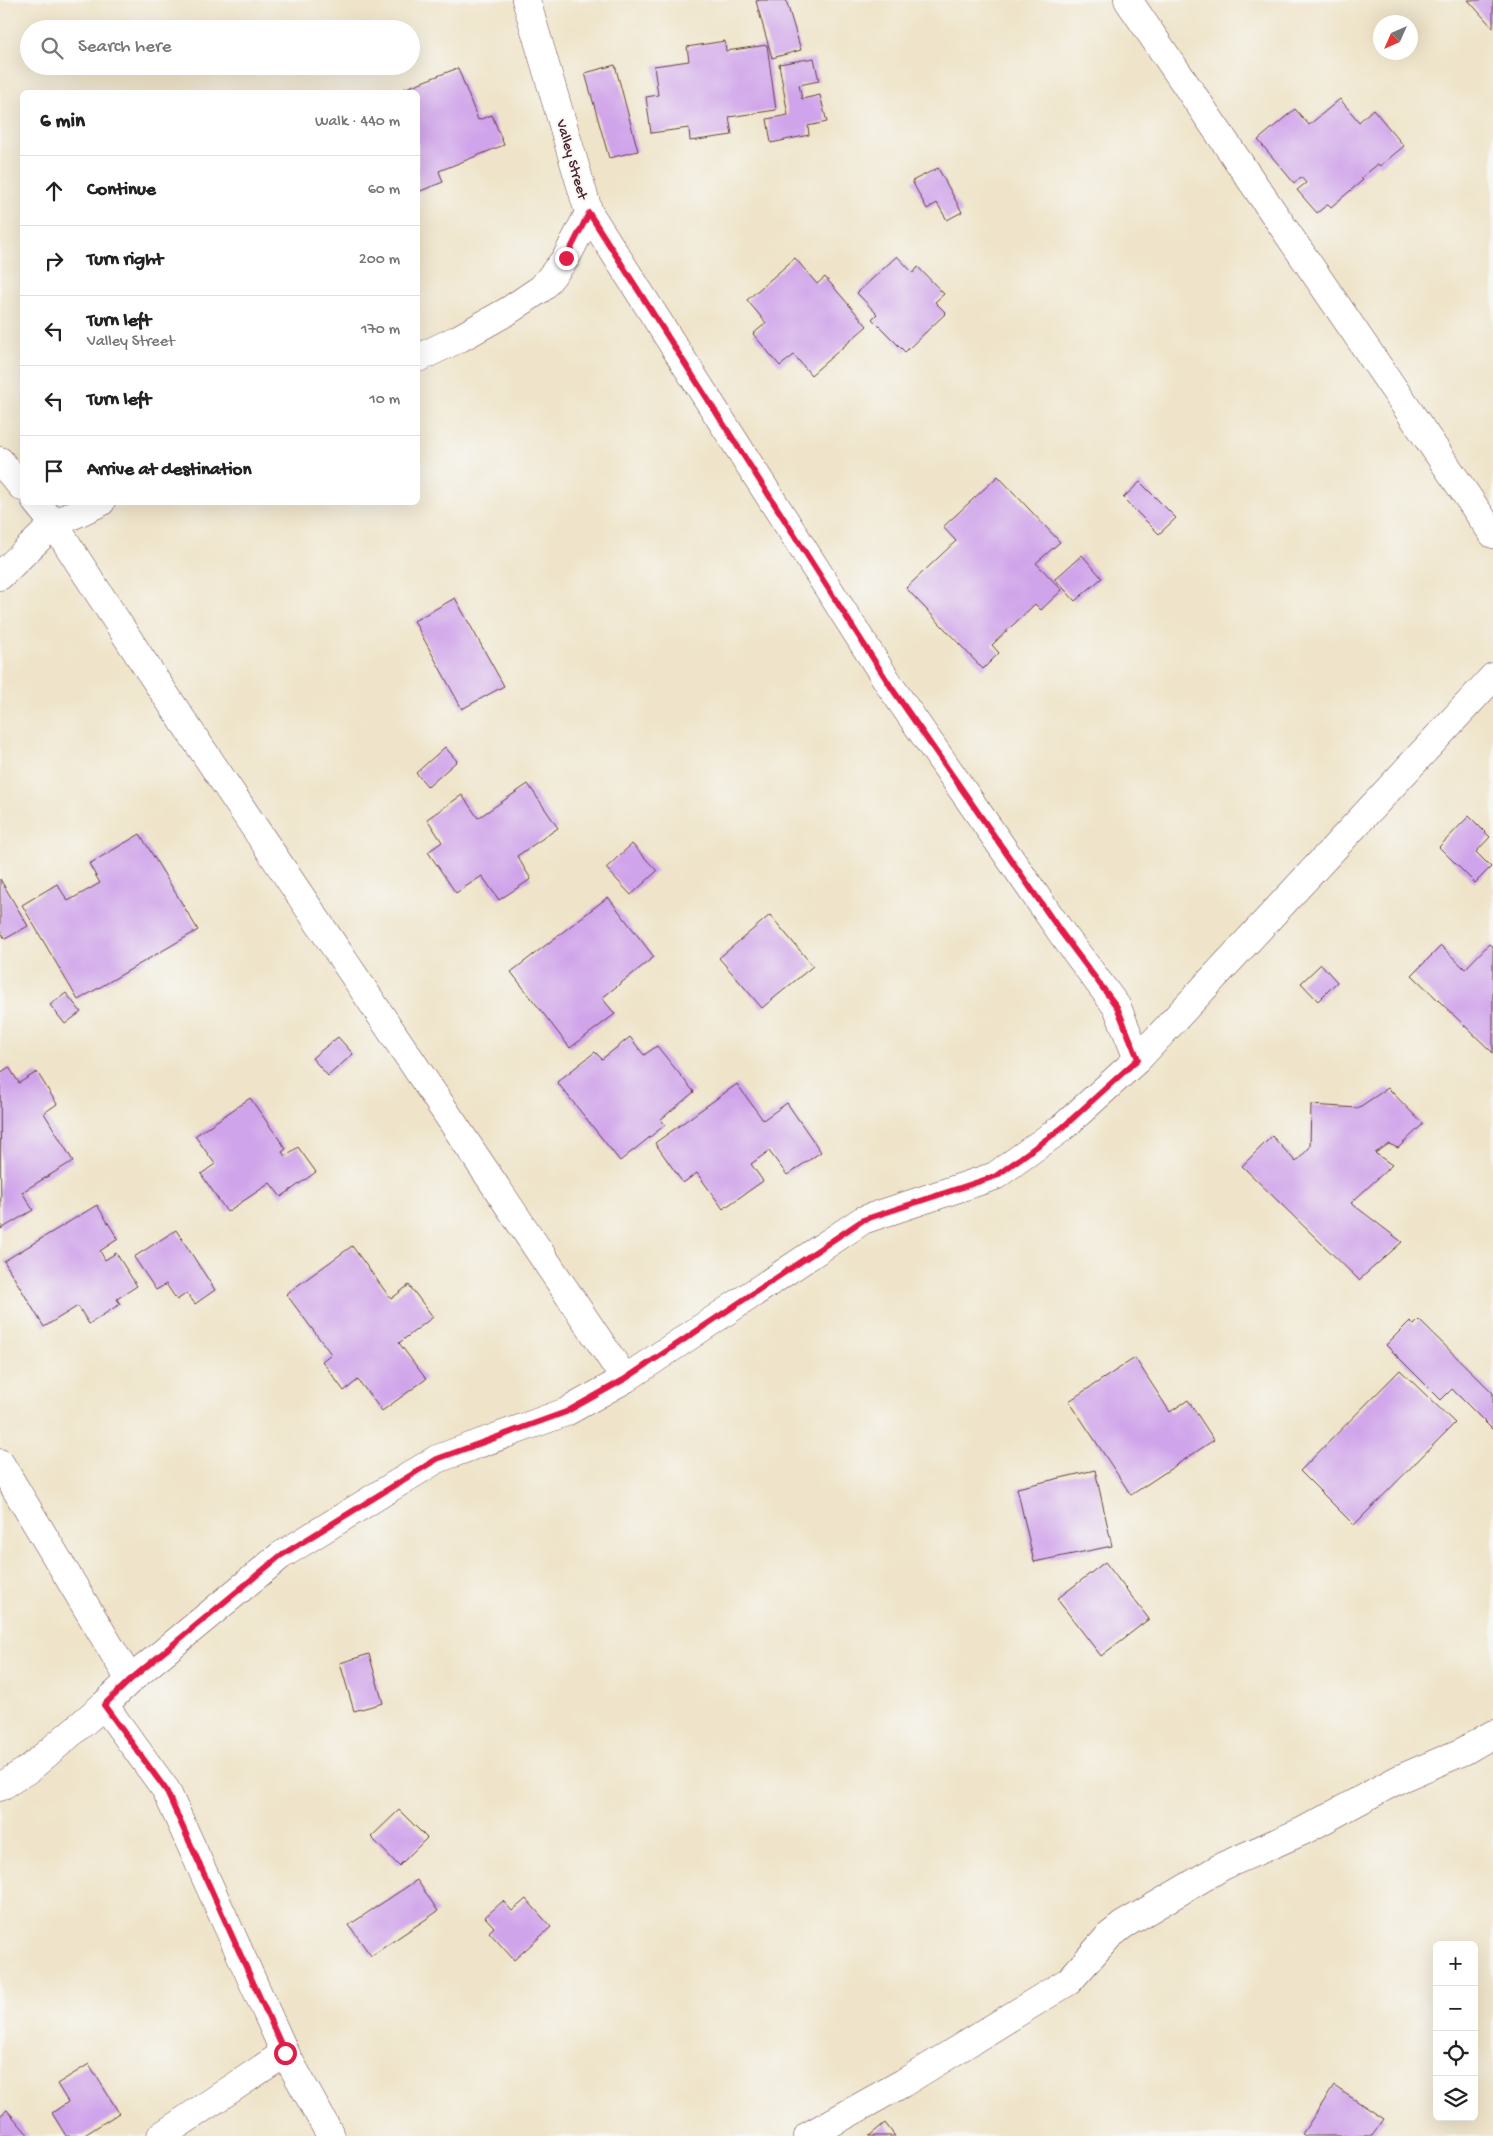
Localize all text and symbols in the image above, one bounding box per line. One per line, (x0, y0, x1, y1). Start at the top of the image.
north arrow (1373, 15, 1418, 60)
search box (20, 20, 420, 75)
icon: search (38, 34, 66, 62)
text: Search here (78, 36, 172, 59)
text: 6 min (40, 110, 85, 135)
text: Walk · 440 m (315, 113, 400, 132)
street label: Valley Street (551, 117, 592, 203)
icon: ahead (40, 177, 68, 205)
text: Continue (87, 179, 156, 202)
text: 60 m (368, 181, 400, 200)
icon: right (40, 247, 68, 275)
route end (555, 247, 578, 270)
text: Turn right (87, 249, 163, 272)
text: 200 m (359, 251, 400, 270)
text: Turn left (87, 310, 151, 333)
icon: left (40, 317, 68, 345)
text: 170 m (361, 321, 400, 340)
text: Valley Street (87, 333, 174, 352)
icon: left (40, 387, 68, 415)
text: Turn left (87, 389, 151, 412)
text: 10 m (369, 391, 400, 410)
icon: arrive (40, 457, 68, 485)
text: Arrive at destination (87, 459, 251, 482)
map controls (1433, 1941, 1478, 2121)
button: + (1433, 1941, 1478, 1986)
button: − (1433, 1986, 1478, 2031)
button: locate (1433, 2031, 1478, 2076)
route start (274, 2042, 297, 2065)
button: layers (1433, 2076, 1478, 2121)

